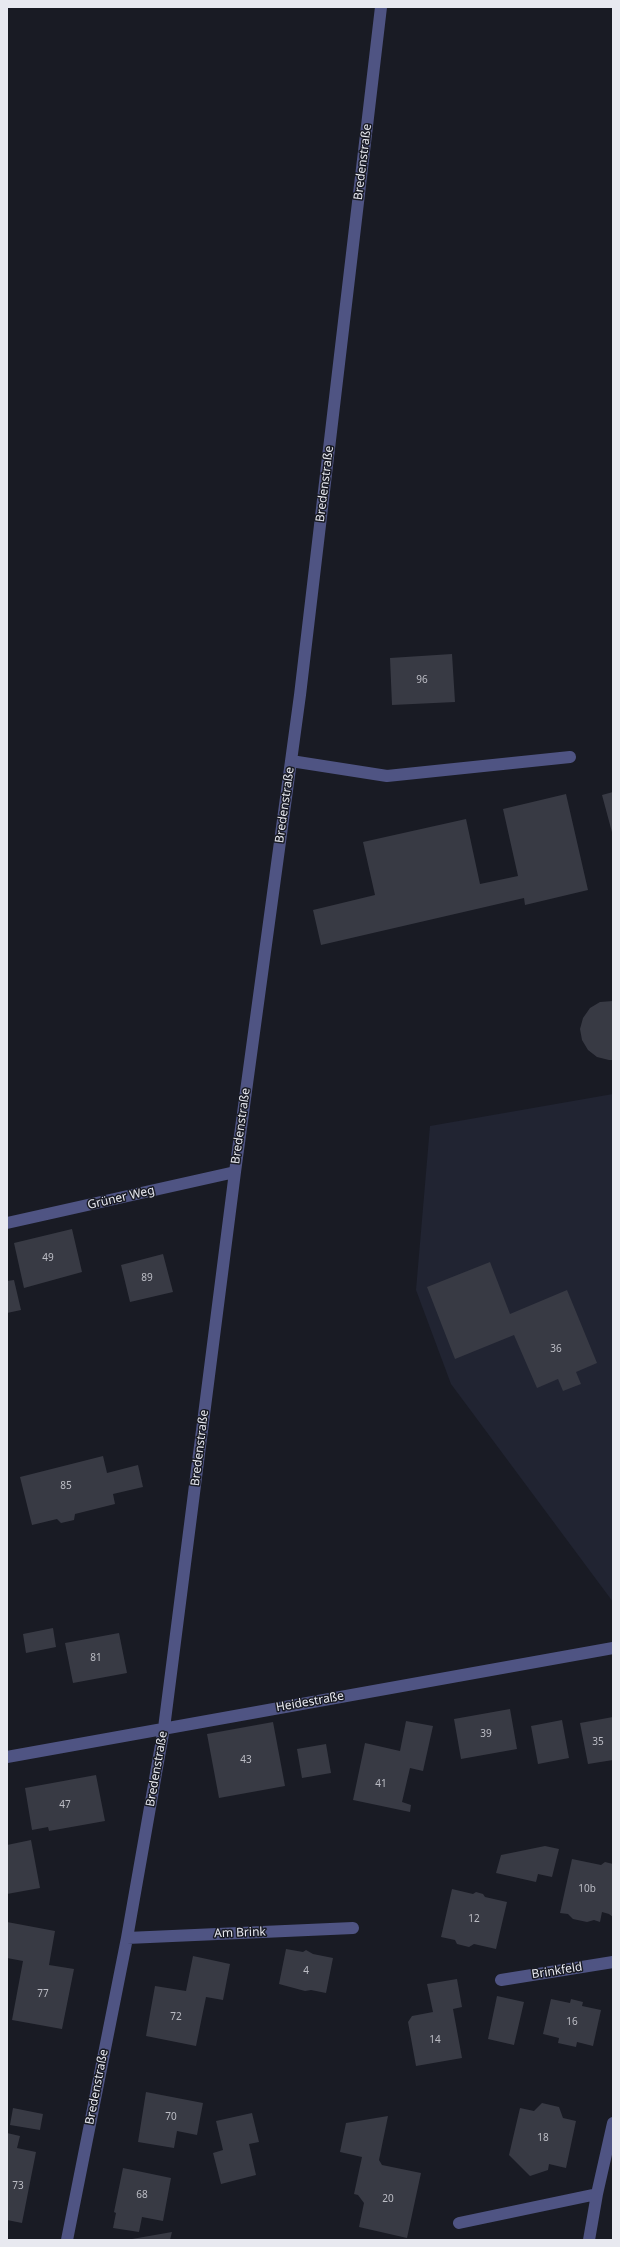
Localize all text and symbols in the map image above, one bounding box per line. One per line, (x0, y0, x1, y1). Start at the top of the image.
street label: Bredenstraße (351, 123, 375, 201)
street label: Bredenstraße (313, 445, 337, 523)
house number: 96 (416, 674, 428, 686)
street label: Bredenstraße (273, 766, 297, 844)
street label: Bredenstraße (229, 1087, 253, 1165)
street label: Grüner Weg (86, 1183, 156, 1213)
house number: 49 (42, 1252, 54, 1264)
house number: 89 (141, 1272, 153, 1284)
house number: 36 (550, 1343, 562, 1355)
street label: Bredenstraße (188, 1409, 212, 1487)
house number: 85 (60, 1480, 72, 1492)
house number: 81 (90, 1652, 102, 1664)
street label: Heidestraße (275, 1689, 345, 1715)
house number: 39 (480, 1728, 492, 1740)
street label: Bredenstraße (143, 1730, 171, 1808)
house number: 35 (592, 1736, 604, 1748)
house number: 43 (240, 1754, 252, 1766)
house number: 41 (375, 1778, 387, 1790)
house number: 47 (59, 1799, 71, 1811)
house number: 10b (578, 1883, 596, 1895)
house number: 12 (468, 1913, 480, 1925)
street label: Am Brink (214, 1925, 266, 1941)
street label: Brinkfeld (531, 1960, 583, 1982)
house number: 4 (303, 1965, 309, 1977)
house number: 77 (37, 1988, 49, 2000)
house number: 72 (170, 2011, 182, 2023)
house number: 16 (566, 2016, 578, 2028)
house number: 14 (429, 2034, 441, 2046)
street label: Bredenstraße (83, 2048, 111, 2126)
house number: 70 (165, 2111, 177, 2123)
house number: 18 (537, 2132, 549, 2144)
house number: 73 (12, 2180, 24, 2192)
house number: 68 (136, 2189, 148, 2201)
house number: 20 (382, 2193, 394, 2205)

